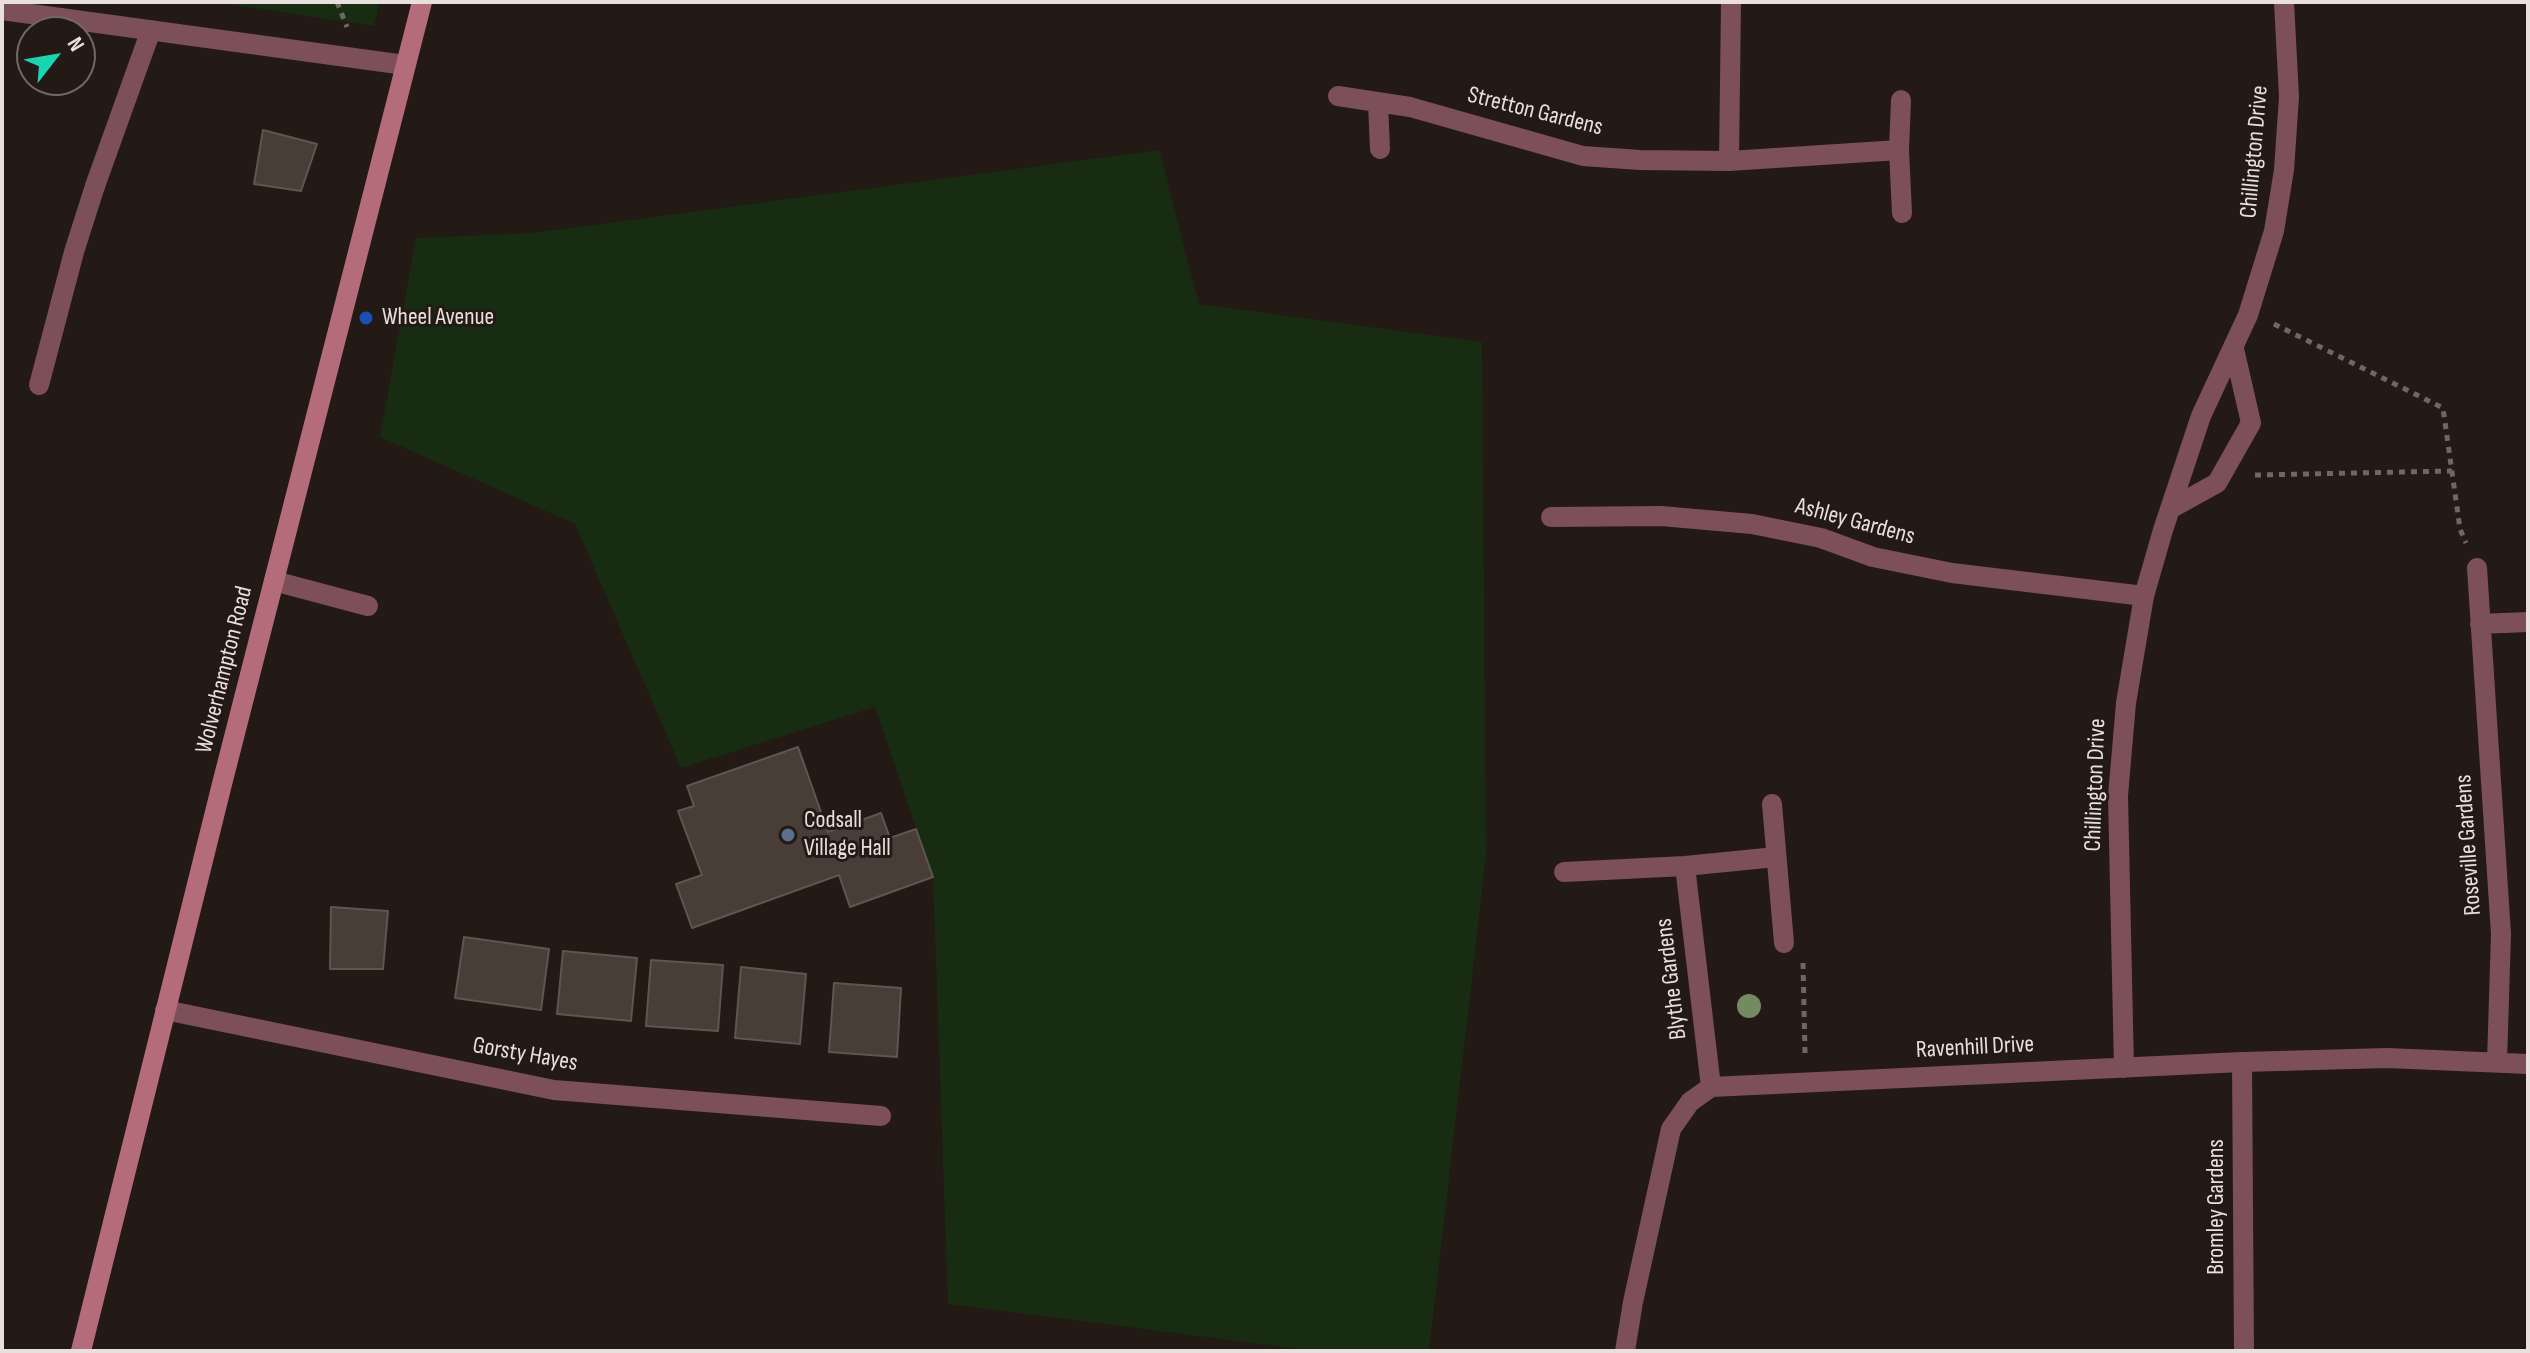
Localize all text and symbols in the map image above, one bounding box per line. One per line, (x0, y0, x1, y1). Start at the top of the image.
north arrow (16, 16, 96, 96)
text: N (61, 32, 90, 56)
street label: Stretton Gardens (1464, 81, 1606, 143)
street label: Chillington Drive (2235, 84, 2275, 220)
place label: Wheel Avenue (382, 304, 494, 332)
marker: Wheel Avenue (357, 309, 375, 327)
street label: Ashley Gardens (1792, 492, 1918, 552)
street label: Wolverhampton Road (190, 583, 260, 757)
street label: Chillington Drive (2079, 718, 2113, 852)
street label: Roseville Gardens (2450, 774, 2488, 916)
place label: Codsall Village Hall (804, 807, 891, 863)
marker: Codsall Village Hall (779, 826, 797, 844)
street label: Blythe Gardens (1650, 917, 1694, 1041)
street label: Ravenhill Drive (1915, 1031, 2035, 1065)
street label: Gorsty Hayes (470, 1032, 580, 1078)
street label: Bromley Gardens (2203, 1139, 2231, 1275)

